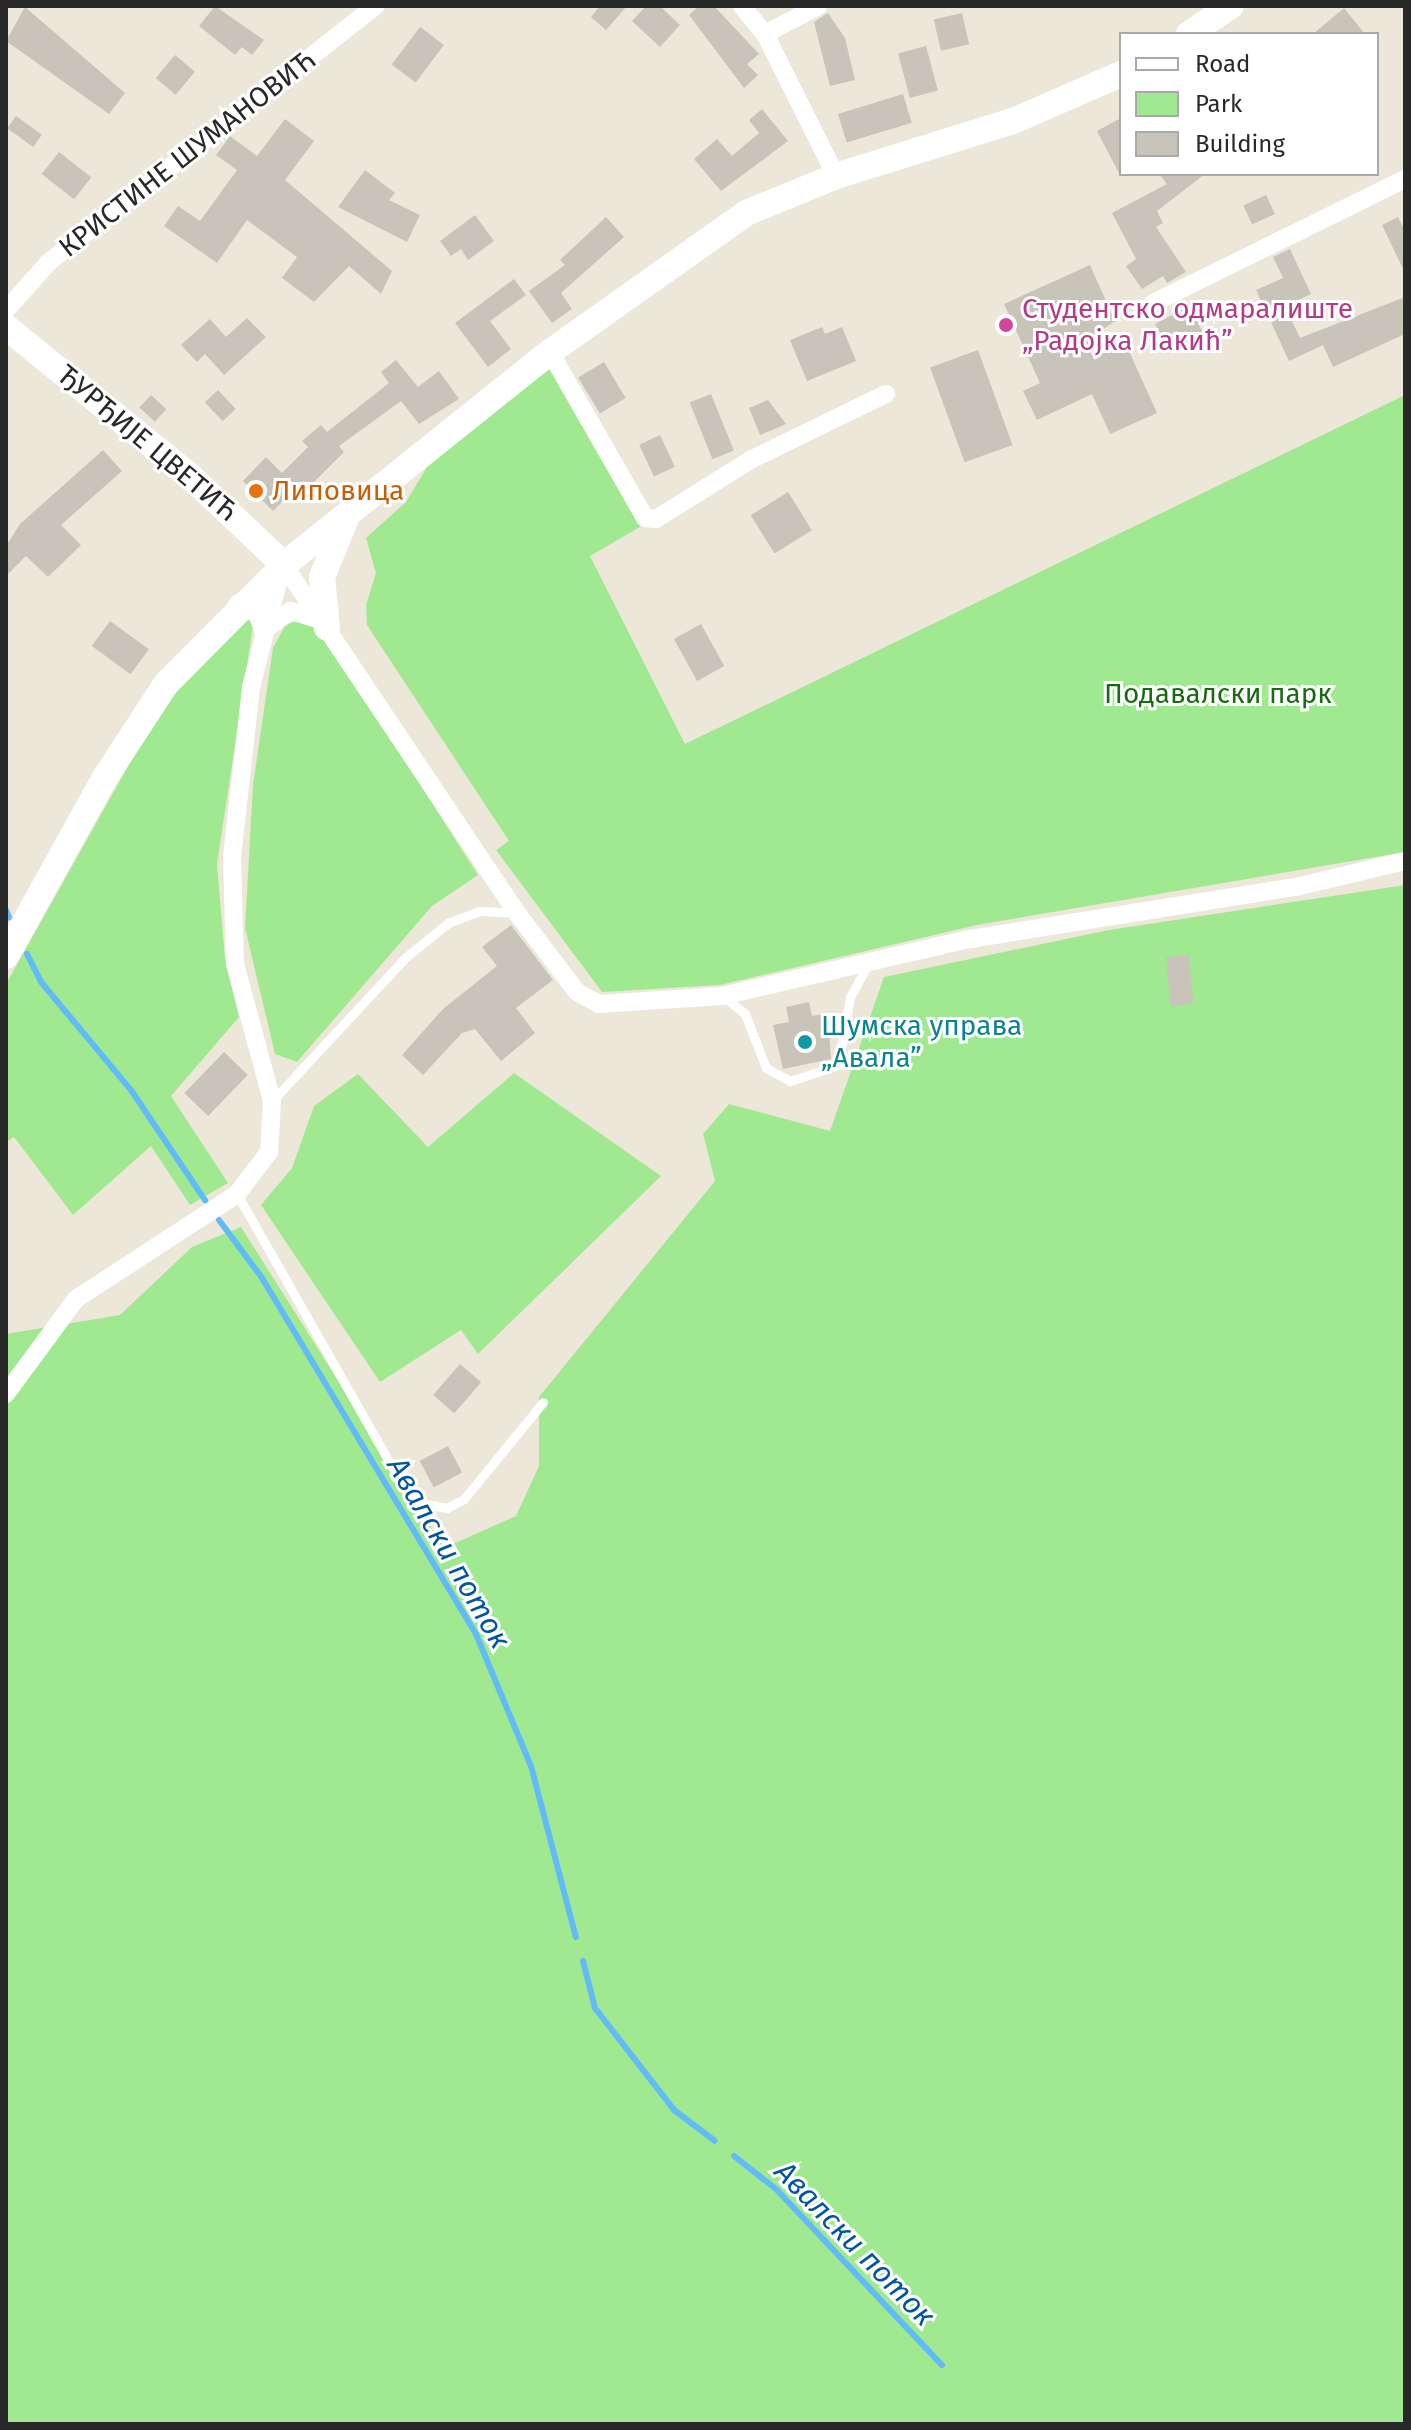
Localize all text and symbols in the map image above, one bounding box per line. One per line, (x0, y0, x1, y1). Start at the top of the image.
legend (1119, 32, 1379, 176)
street label: КРИСТИНЕ ШУМАНОВИЋ (52, 44, 322, 264)
text: Road (1195, 50, 1250, 78)
text: Park (1195, 90, 1242, 118)
text: Building (1195, 130, 1285, 158)
place label: Студентско одмаралиште „Радојка Лакић” (1022, 292, 1353, 358)
marker: Студентско одмаралиште „Радојка Лакић” (997, 316, 1015, 334)
street label: ЂУРЂИЈЕ ЦВЕТИЋ (50, 358, 244, 528)
place label: Липовица (272, 474, 404, 508)
marker: Липовица (247, 482, 265, 500)
park label: Подавалски парк (1104, 677, 1332, 711)
place label: Шумска управа „Авала” (821, 1009, 1022, 1075)
marker: Шумска управа „Авала” (796, 1033, 814, 1051)
water label: Авалски поток (379, 1451, 519, 1655)
water label: Авалски поток (767, 2154, 943, 2334)

